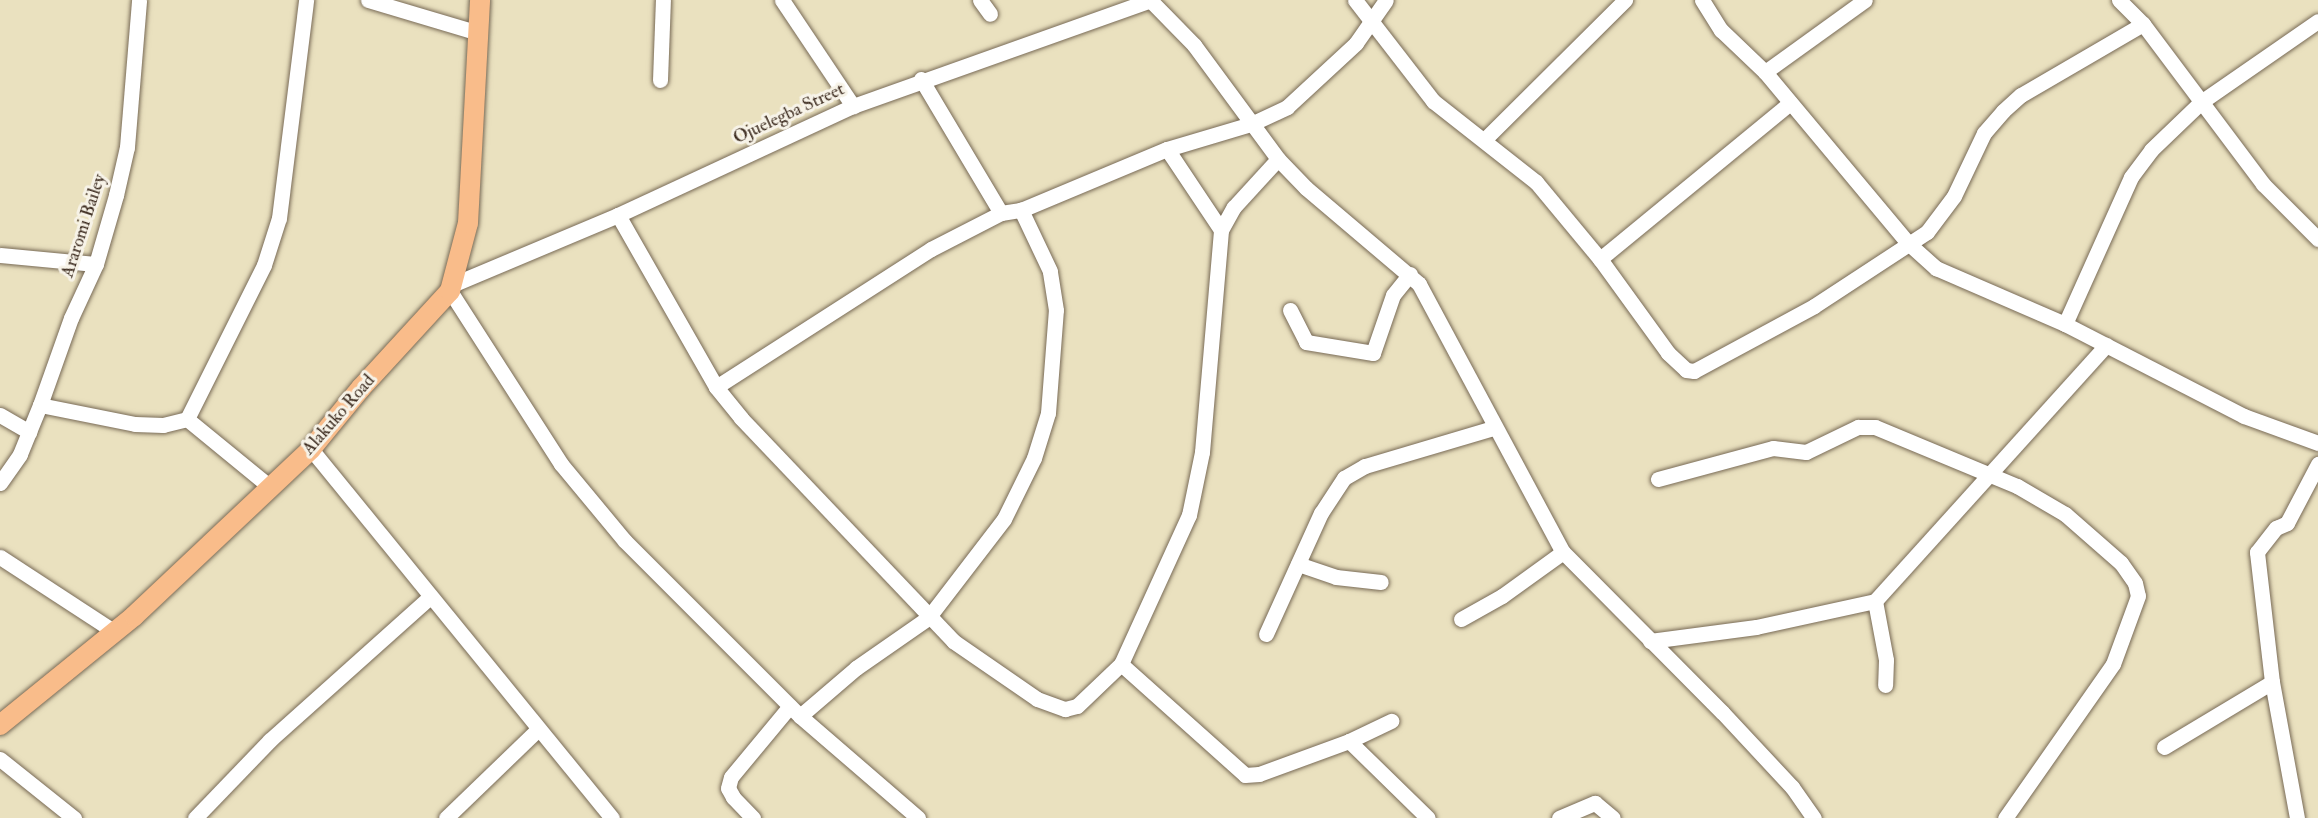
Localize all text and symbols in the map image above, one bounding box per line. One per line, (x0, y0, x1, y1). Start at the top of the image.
street label: Ojuelegba Street (730, 79, 848, 149)
street label: Araromi Bailey (57, 172, 111, 280)
street label: Alakuko Road (298, 370, 380, 460)

